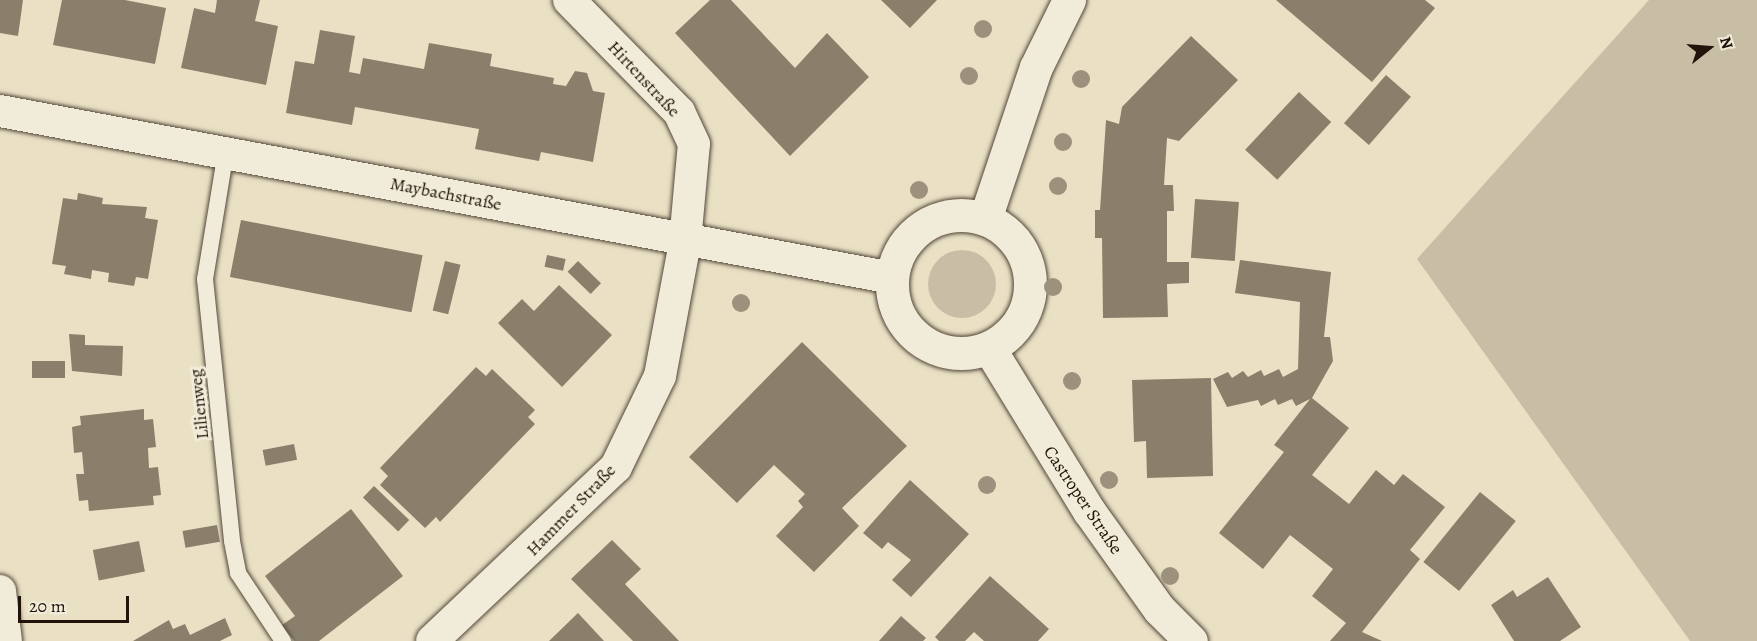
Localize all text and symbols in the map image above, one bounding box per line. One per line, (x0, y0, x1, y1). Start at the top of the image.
north arrow (1679, 18, 1739, 78)
text: N (1714, 34, 1738, 52)
street label: Hirtenstraße (603, 36, 685, 122)
street label: Maybachstraße (389, 173, 503, 215)
street label: Lilienweg (185, 368, 213, 440)
street label: Castroper Straße (1039, 442, 1127, 558)
street label: Hammer Straße (522, 460, 620, 560)
scale bar (21, 584, 132, 622)
text: 20 m (29, 594, 66, 618)

